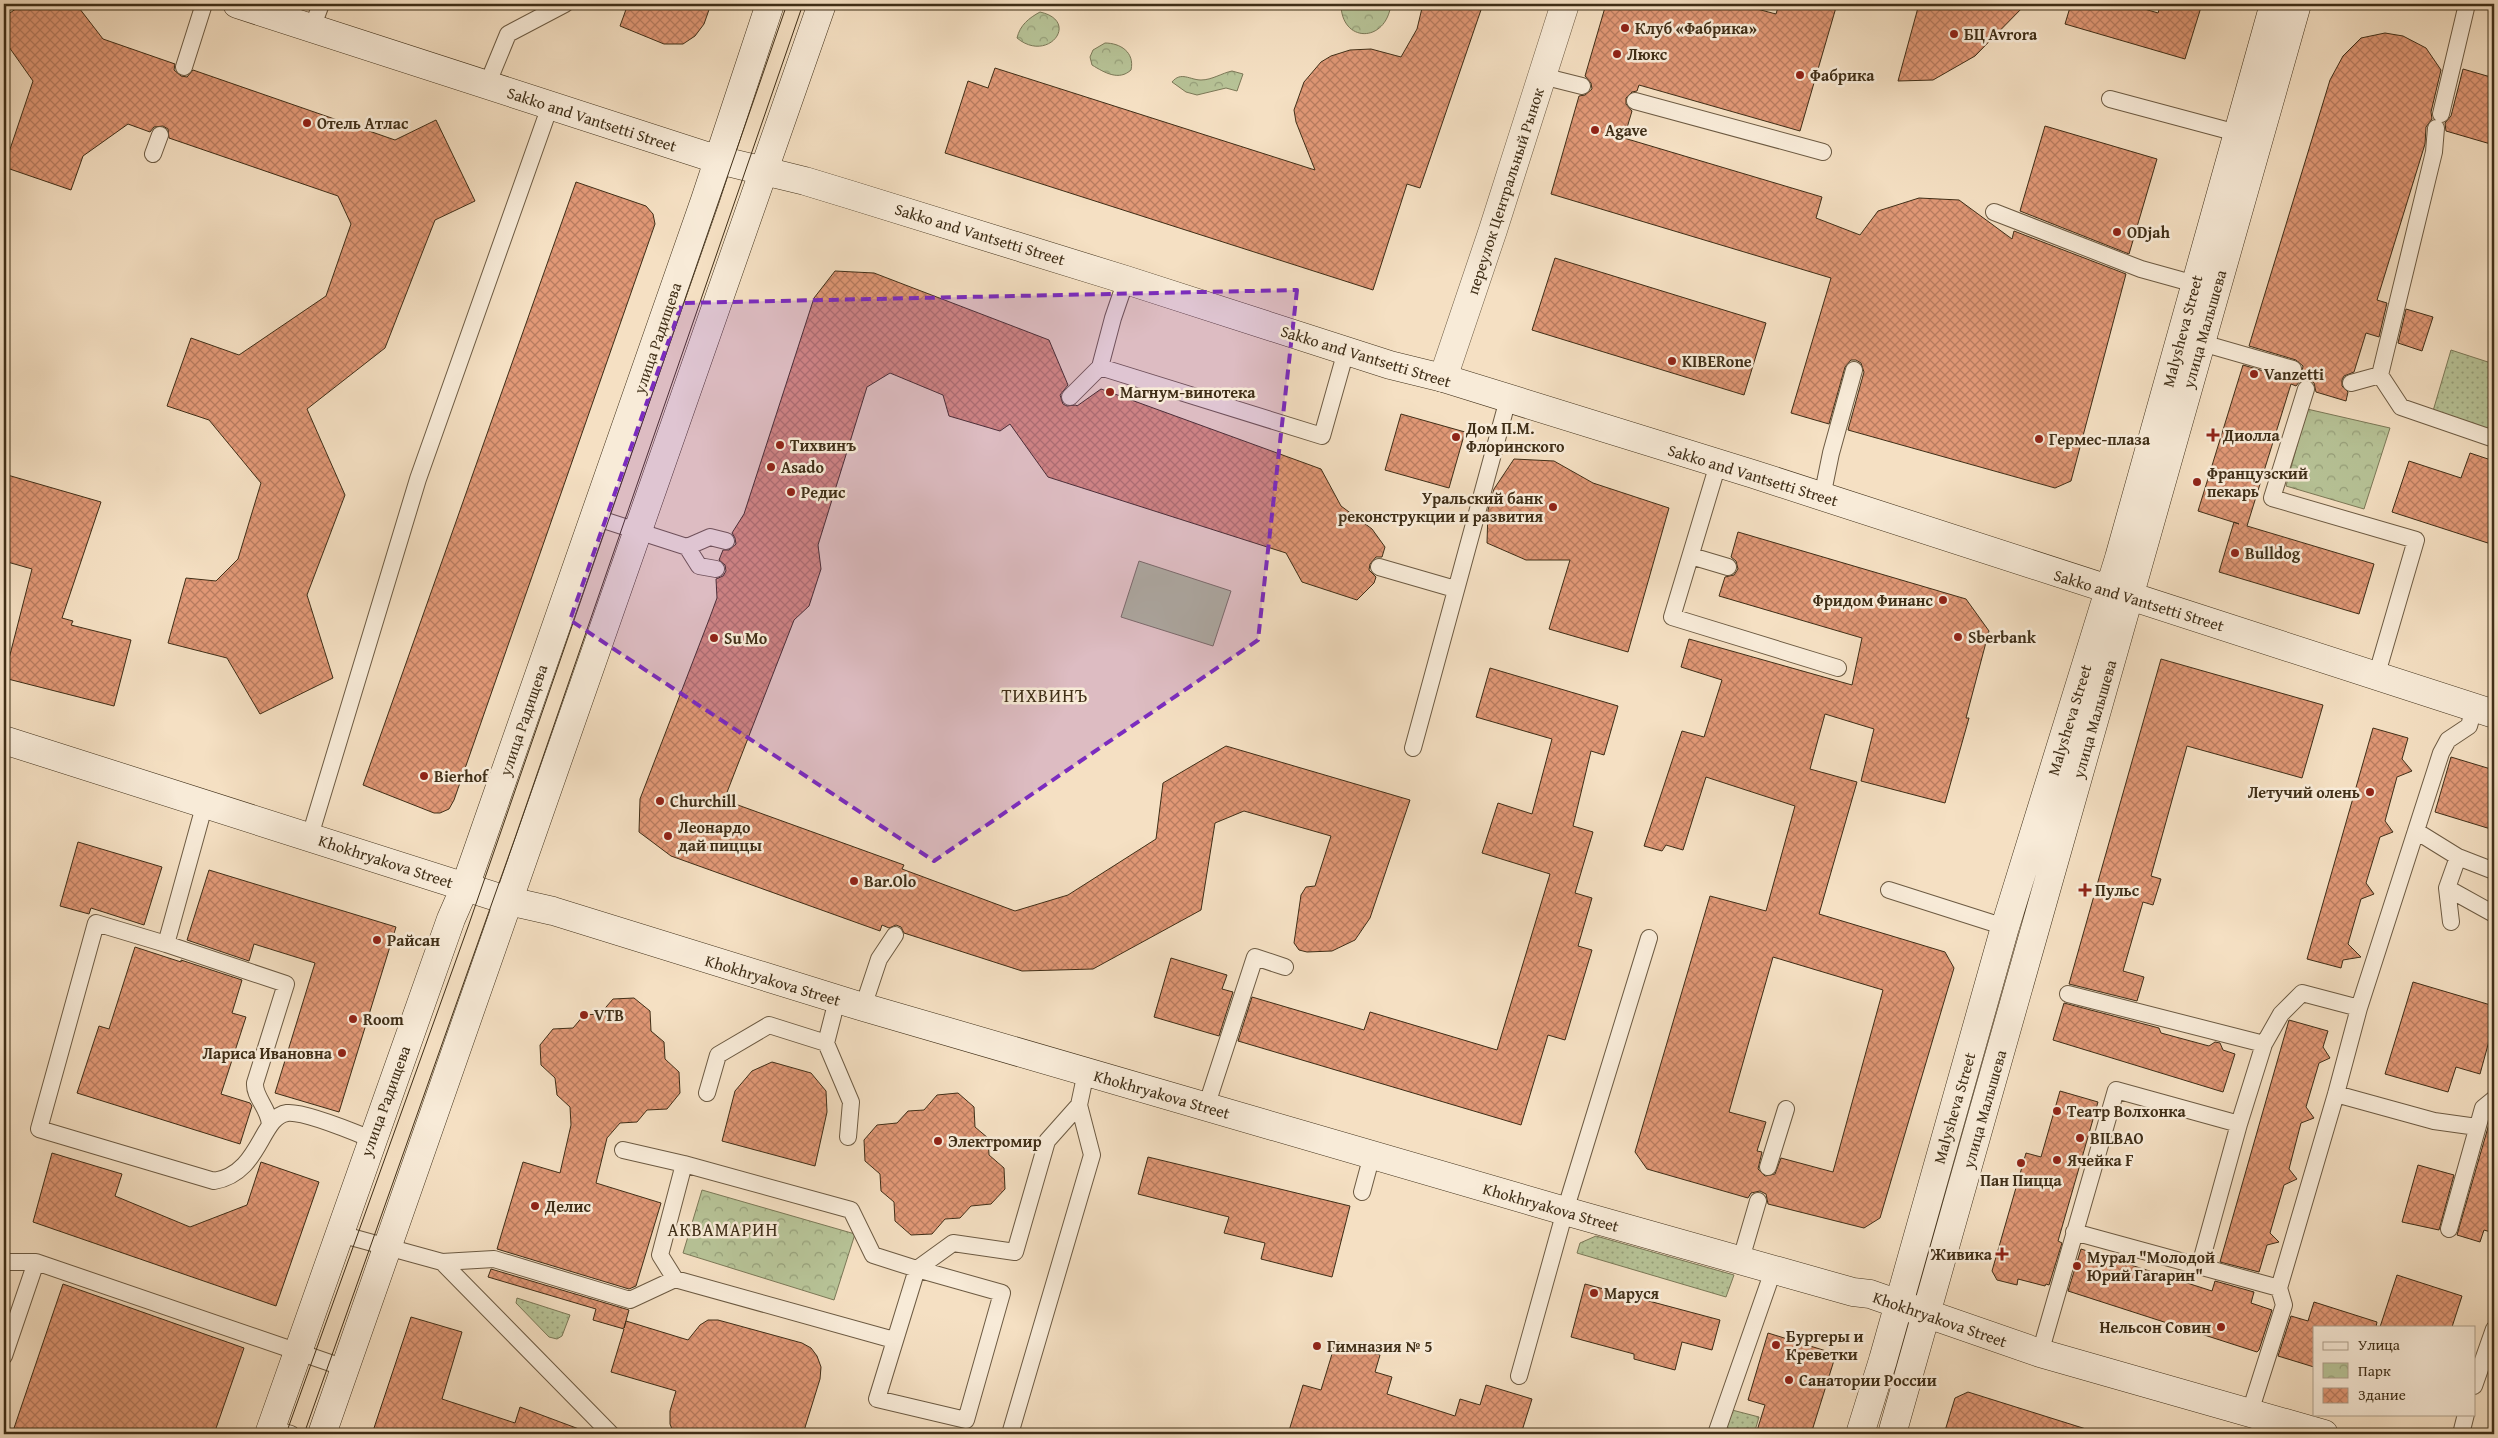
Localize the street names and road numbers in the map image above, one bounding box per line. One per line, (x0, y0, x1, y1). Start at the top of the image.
street label: Sakko and Vantsetti Street (504, 80, 680, 158)
street label: переулок Центральный Рынок (1460, 84, 1550, 298)
street label: Sakko and Vantsetti Street (892, 197, 1068, 271)
street label: улица Малышева (2175, 267, 2232, 392)
street label: Malysheva Street (2156, 272, 2209, 390)
street label: улица Радищева (626, 279, 687, 398)
street label: Sakko and Vantsetti Street (1278, 319, 1454, 393)
street label: Sakko and Vantsetti Street (1665, 438, 1841, 512)
street label: Sakko and Vantsetti Street (2051, 563, 2227, 637)
street label: улица Малышева (2065, 657, 2122, 782)
street label: улица Радищева (492, 661, 553, 780)
street label: Malysheva Street (2041, 661, 2097, 779)
street label: Khokhryakova Street (315, 828, 457, 894)
street label: Khokhryakova Street (702, 948, 844, 1012)
street label: улица Радищева (353, 1042, 416, 1161)
street label: улица Малышева (1955, 1047, 2012, 1172)
street label: Malysheva Street (1927, 1049, 1982, 1167)
street label: Khokhryakova Street (1091, 1063, 1233, 1125)
street label: Khokhryakova Street (1480, 1176, 1622, 1238)
street label: Khokhryakova Street (1870, 1285, 2011, 1353)

